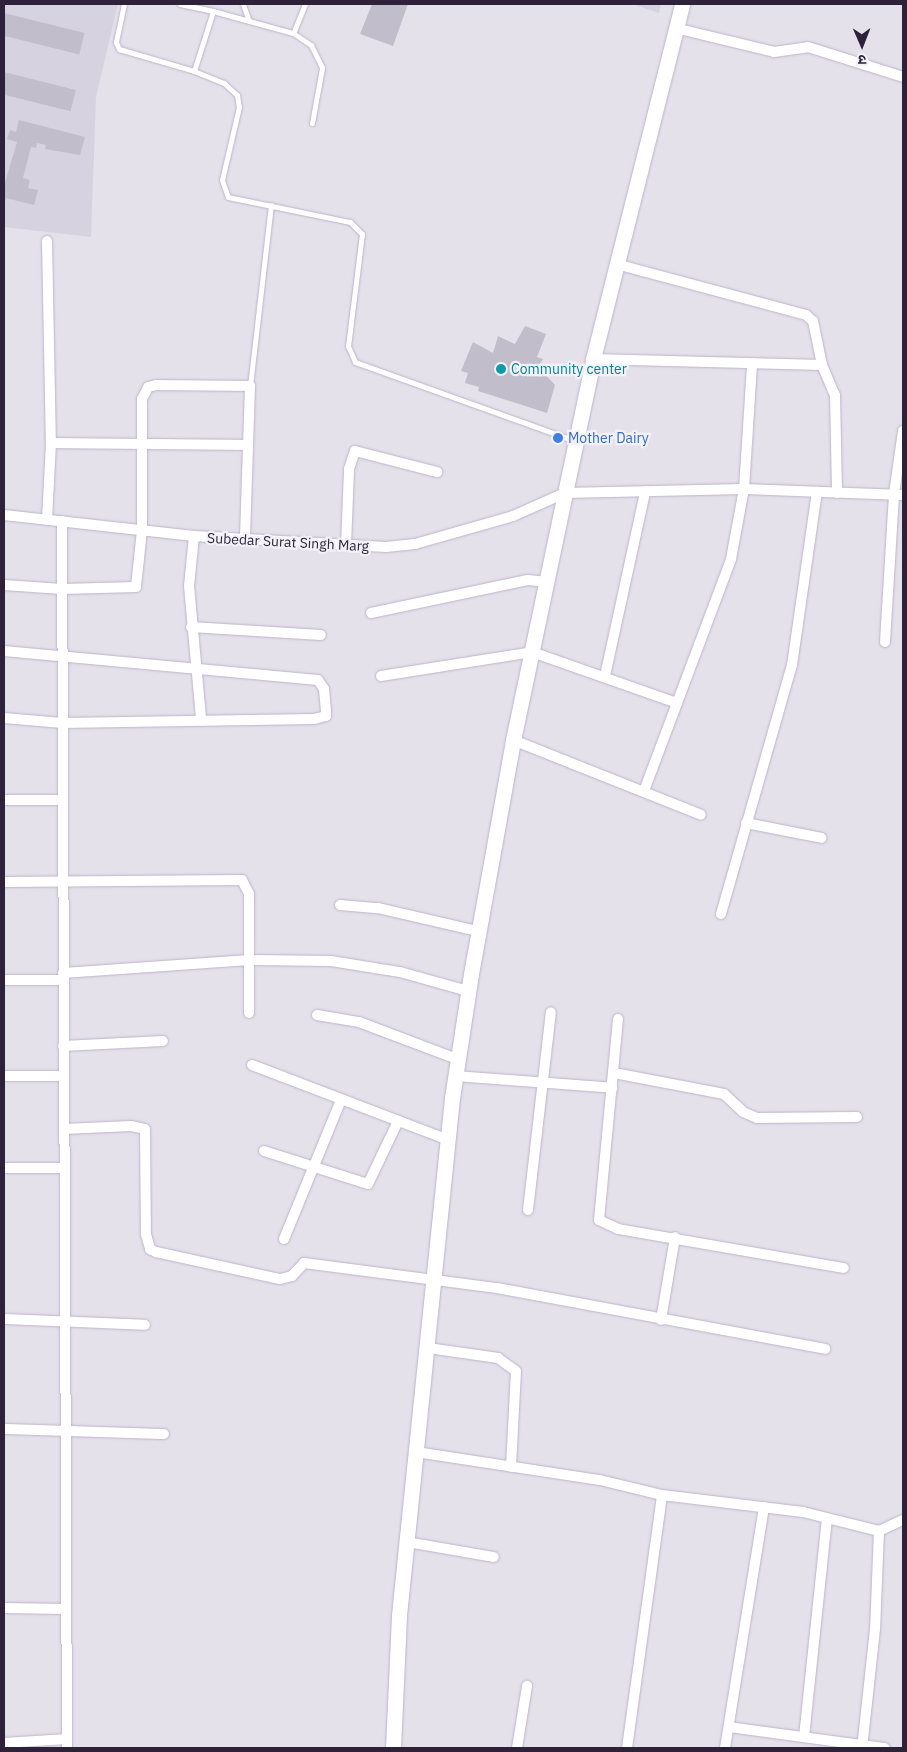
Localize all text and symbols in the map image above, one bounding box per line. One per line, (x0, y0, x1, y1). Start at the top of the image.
north arrow (837, 20, 887, 70)
text: उ (858, 51, 867, 69)
place label: Community center (511, 361, 627, 377)
marker: Community center (495, 363, 507, 375)
place label: Mother Dairy (568, 430, 649, 446)
marker: Mother Dairy (552, 432, 564, 444)
street label: Subedar Surat Singh Marg (207, 529, 369, 555)

